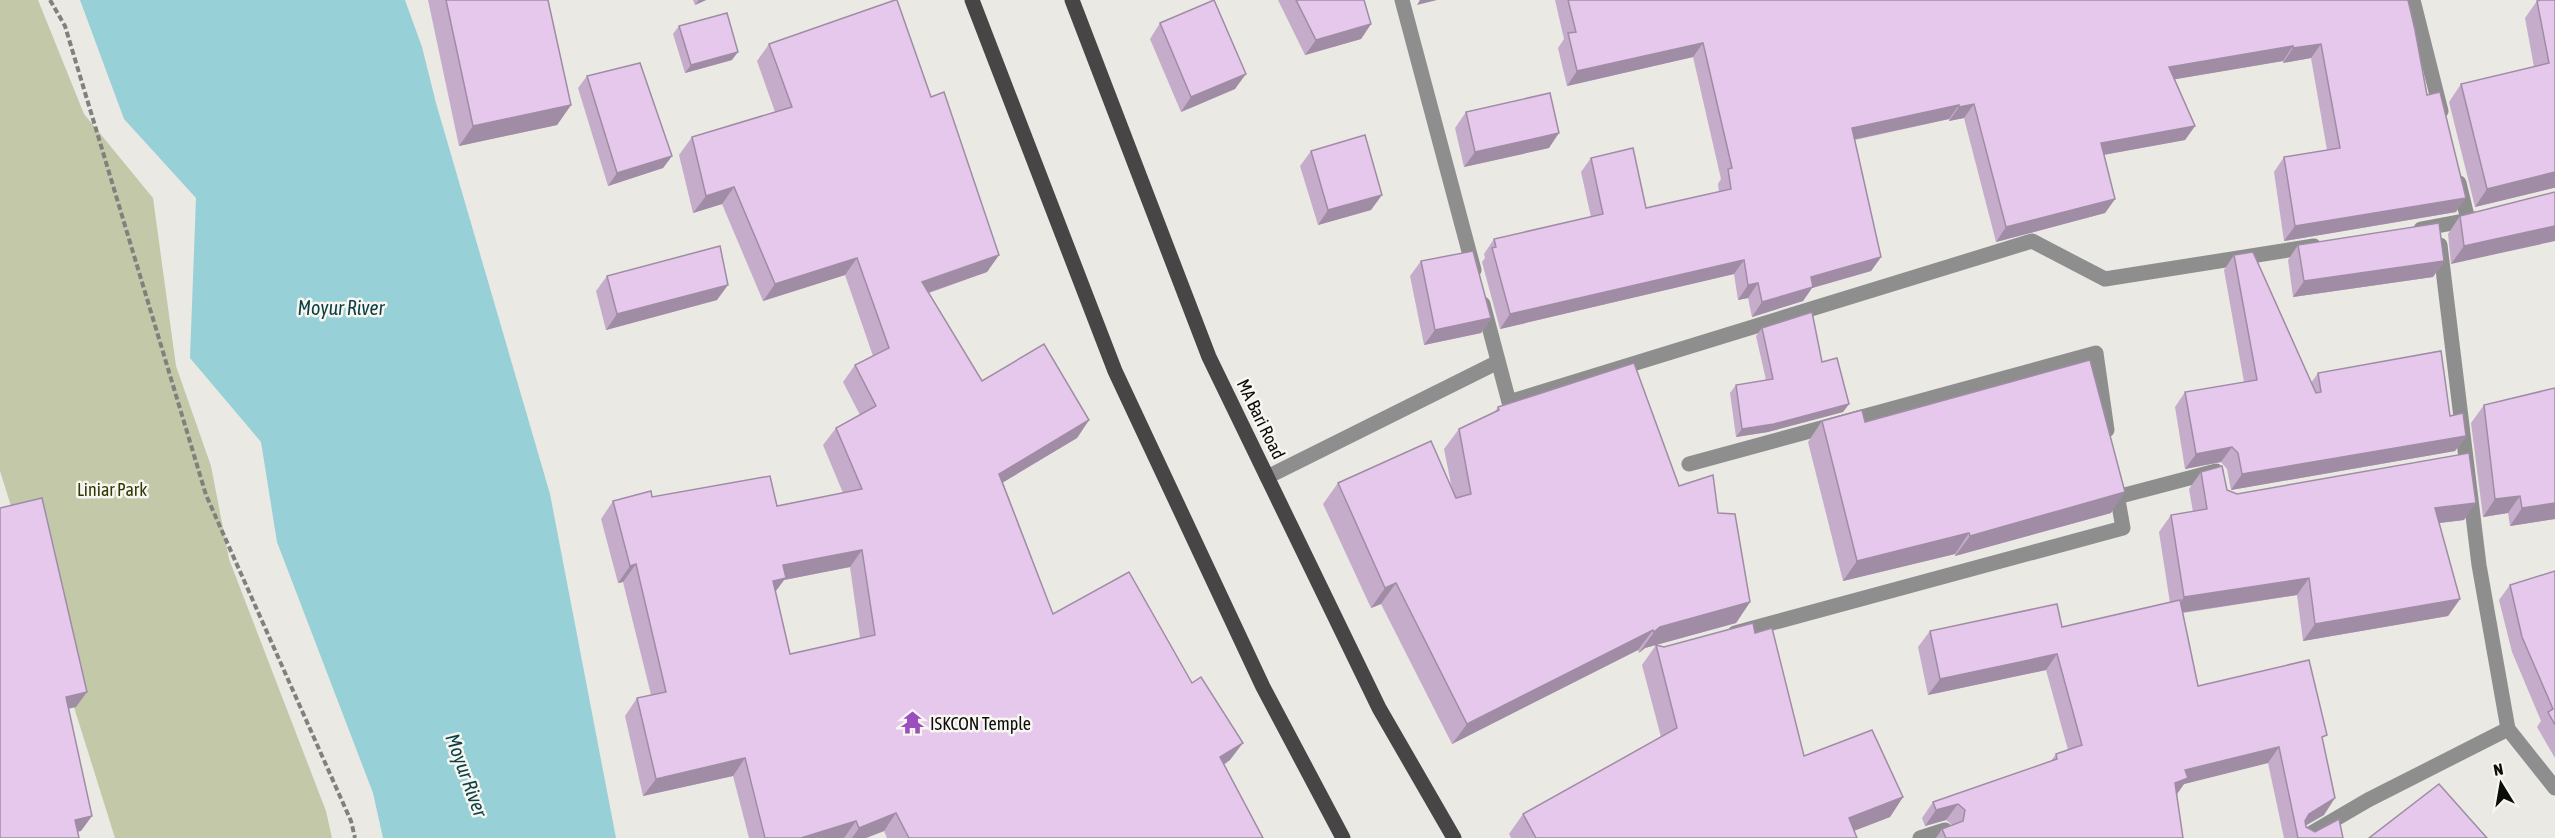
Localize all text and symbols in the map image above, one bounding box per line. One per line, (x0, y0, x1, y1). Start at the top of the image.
water label: Moyur River (298, 296, 385, 319)
street label: MA Bari Road (1233, 376, 1289, 462)
park label: Liniar Park (77, 479, 147, 500)
temple icon: ISKCON Temple (899, 710, 925, 736)
place label: ISKCON Temple (930, 713, 1031, 734)
water label: Moyur River (441, 730, 493, 821)
north arrow (2471, 754, 2531, 814)
text: N (2492, 760, 2504, 779)

